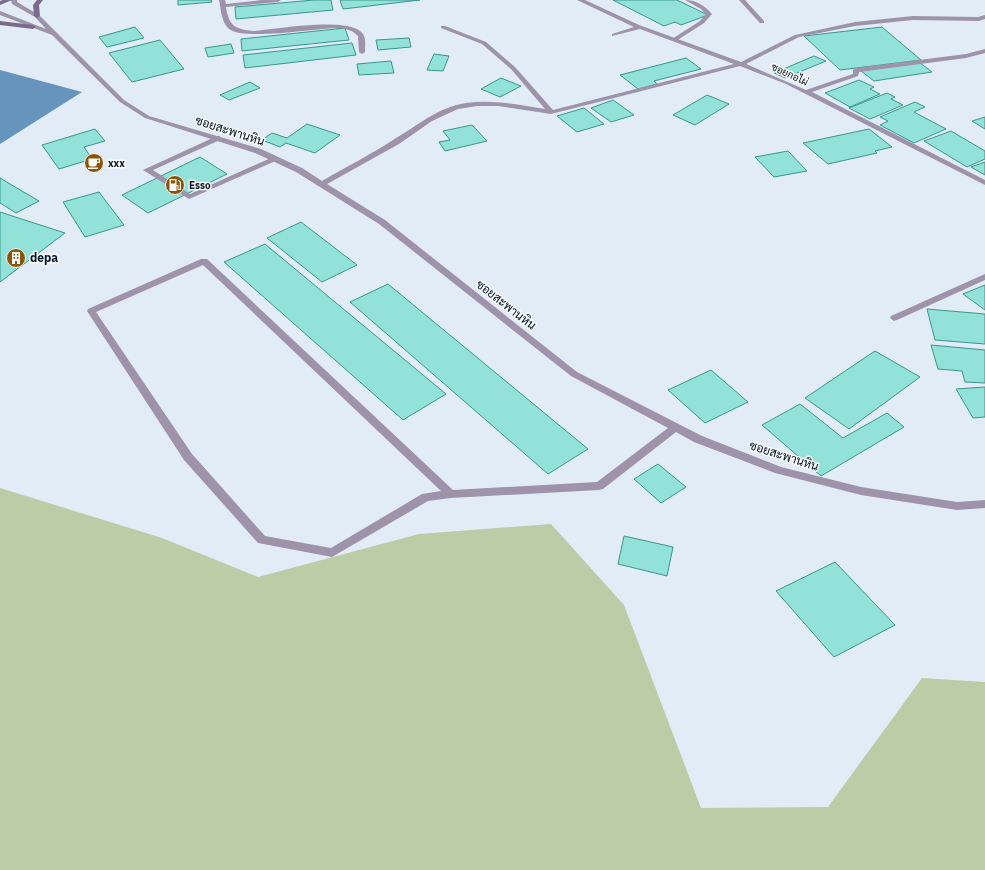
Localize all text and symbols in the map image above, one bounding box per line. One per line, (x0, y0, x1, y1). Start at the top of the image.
street label: ซอยกอไผ่ (769, 60, 810, 89)
street label: ซอยสะพานหิน (194, 112, 267, 149)
cafe icon: xxx (83, 152, 105, 174)
place label: xxx (108, 157, 125, 170)
fuel station icon: Esso (164, 174, 186, 196)
place label: Esso (189, 179, 211, 192)
building icon: depa (5, 247, 27, 269)
place label: depa (30, 250, 58, 265)
street label: ซอยสะพานหิน (473, 277, 540, 333)
street label: ซอยสะพานหิน (748, 437, 821, 474)

